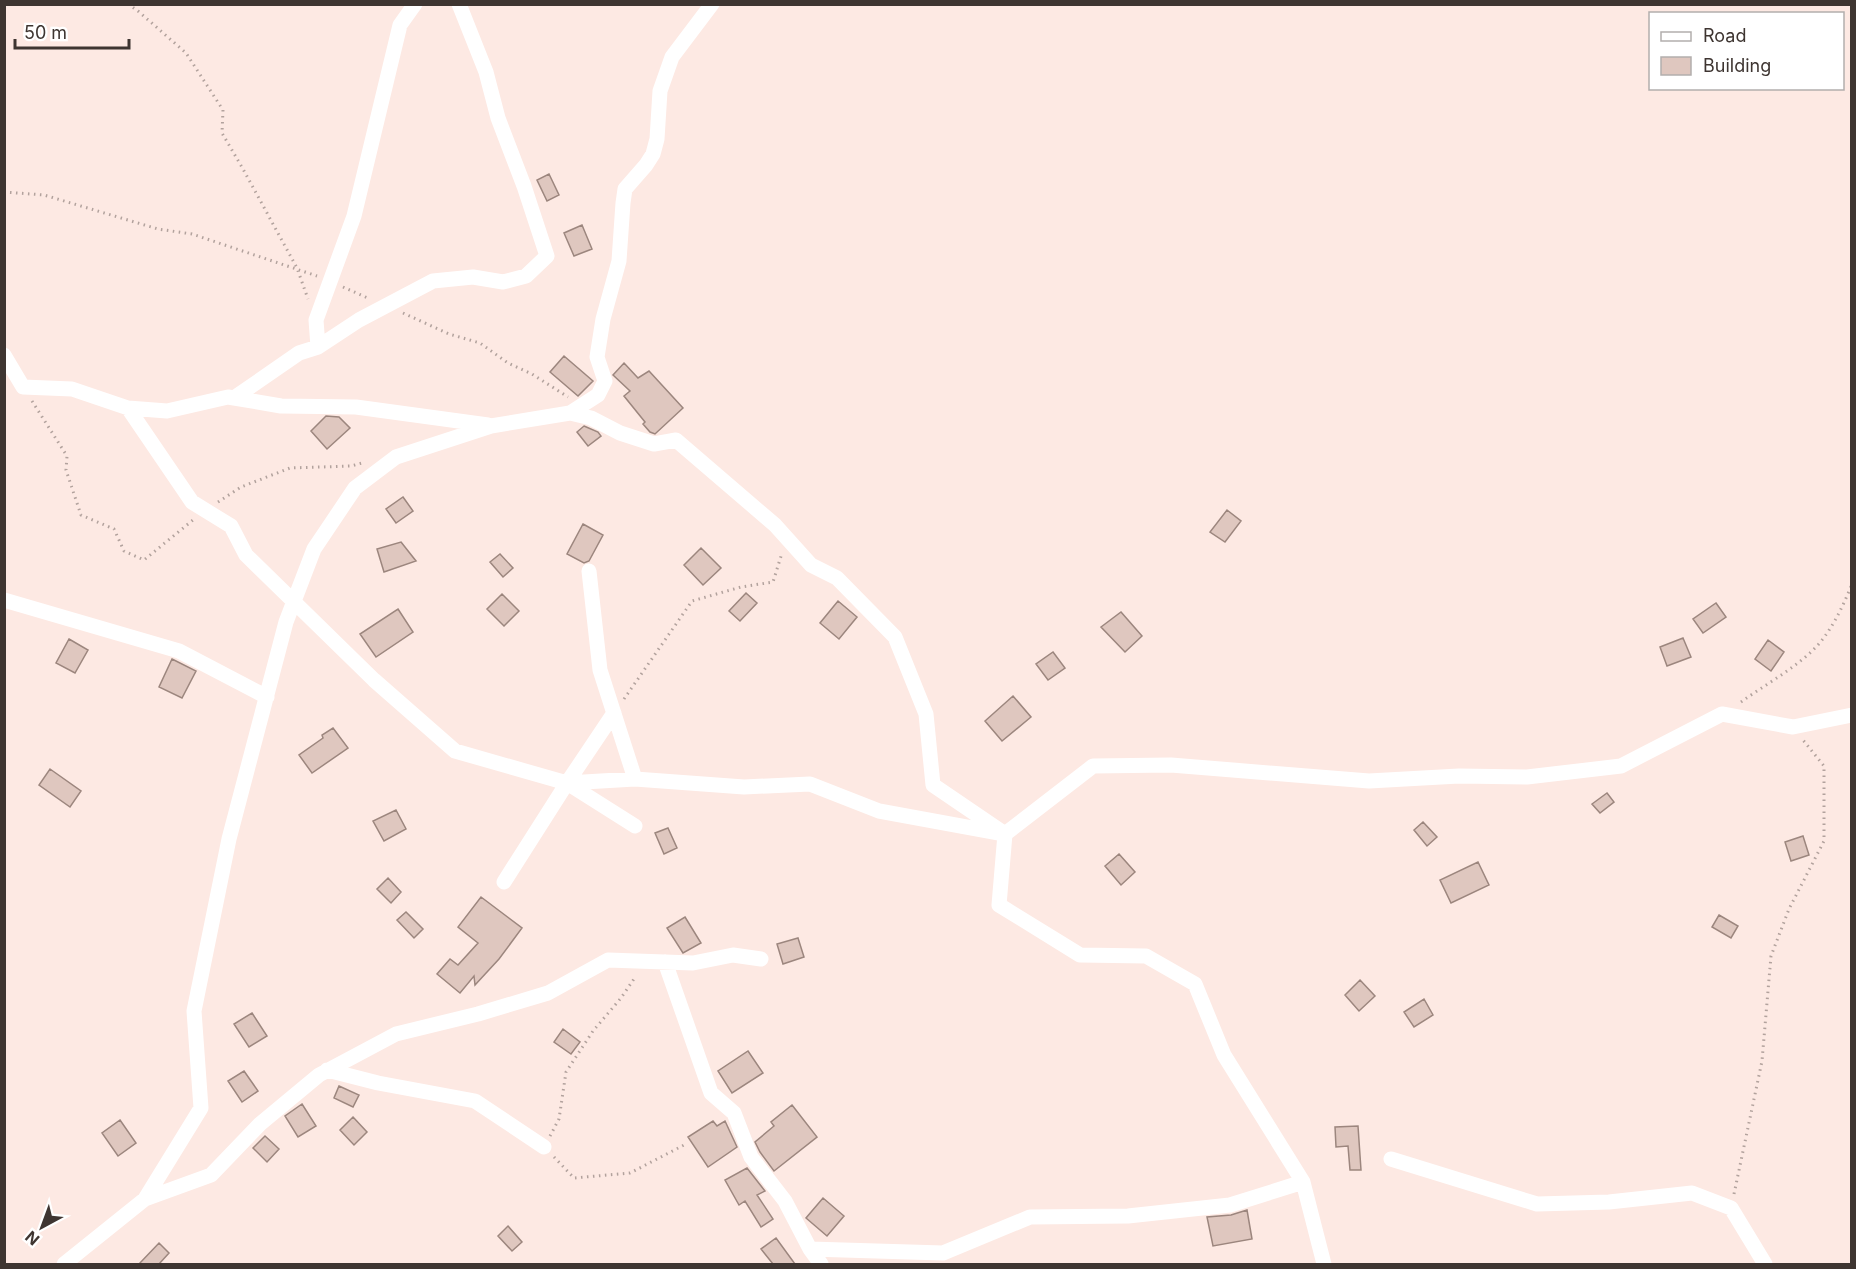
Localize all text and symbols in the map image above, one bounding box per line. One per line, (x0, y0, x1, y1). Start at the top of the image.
scale bar (15, 12, 129, 50)
legend (1649, 12, 1844, 90)
text: 50 m (24, 22, 67, 43)
text: Road (1703, 25, 1746, 46)
text: Building (1703, 55, 1771, 76)
north arrow (12, 1197, 72, 1257)
text: N (21, 1227, 43, 1250)

